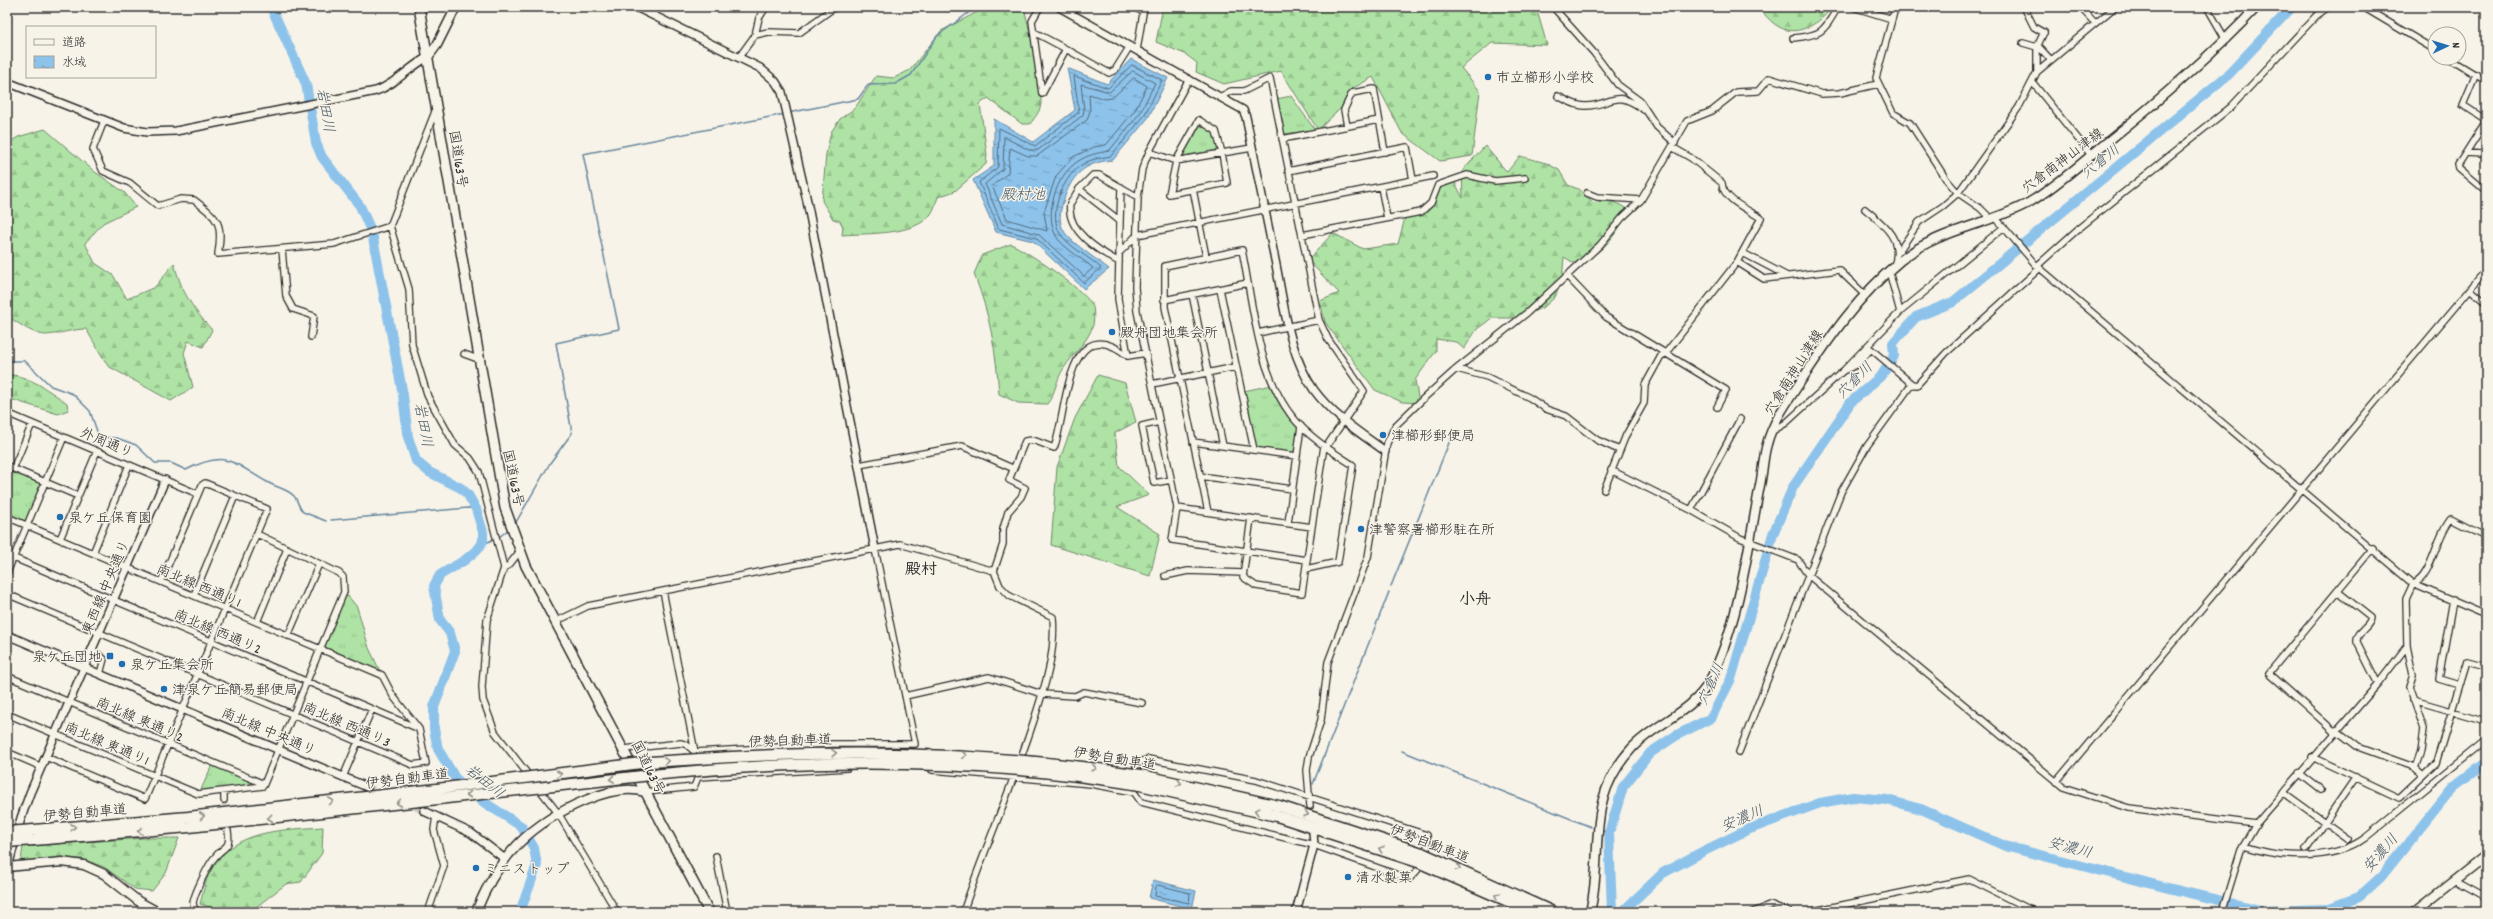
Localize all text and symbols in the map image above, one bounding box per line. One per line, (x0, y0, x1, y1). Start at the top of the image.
legend (26, 26, 156, 78)
north arrow (2427, 26, 2467, 66)
text: 道路 (62, 35, 86, 52)
text: N (2447, 42, 2463, 49)
text: 水域 (62, 55, 86, 72)
place label: 市立櫛形小学校 (1496, 69, 1594, 89)
marker: 市立櫛形小学校 (1483, 72, 1493, 82)
water label: 岩田川 (309, 86, 339, 134)
street label: 穴倉南神山津線 (2018, 124, 2108, 199)
street label: 国道163号 (443, 129, 471, 190)
water label: 穴倉川 (2077, 140, 2126, 185)
water label: 殿村池 (1000, 185, 1046, 207)
place label: 殿舟団地集会所 (1120, 324, 1218, 344)
street label: 穴倉南神山津線 (1760, 326, 1829, 420)
marker: 殿舟団地集会所 (1107, 327, 1117, 337)
water label: 穴倉川 (1832, 358, 1879, 405)
water label: 岩田川 (407, 401, 437, 450)
street label: 外周通り (77, 424, 136, 464)
place label: 津櫛形郵便局 (1391, 427, 1475, 447)
marker: 津櫛形郵便局 (1378, 430, 1388, 440)
street label: 国道163号 (496, 448, 528, 509)
place label: 泉ケ丘保育園 (68, 509, 152, 529)
marker: 泉ケ丘保育園 (55, 512, 65, 522)
place label: 津警察署櫛形駐在所 (1369, 521, 1495, 541)
marker: 津警察署櫛形駐在所 (1356, 524, 1366, 534)
street label: 東西線 中央通り (78, 537, 136, 638)
district label: 殿村 (905, 559, 937, 582)
street label: 南北線 西通り1 (153, 560, 244, 614)
district label: 小舟 (1459, 589, 1491, 612)
street label: 南北線 西通り2 (170, 605, 264, 660)
place label: 泉ケ丘団地 (32, 648, 102, 668)
marker: 泉ケ丘団地 (105, 651, 115, 661)
place label: 泉ケ丘集会所 (130, 656, 214, 676)
marker: 泉ケ丘集会所 (117, 659, 127, 669)
water label: 穴倉川 (1693, 660, 1731, 710)
place label: 津泉ケ丘簡易郵便局 (172, 681, 298, 701)
marker: 津泉ケ丘簡易郵便局 (159, 684, 169, 694)
street label: 南北線 東通り2 (92, 693, 186, 748)
street label: 南北線 西通り3 (299, 698, 393, 753)
street label: 南北線 中央通り (218, 704, 319, 762)
street label: 南北線 東通り1 (61, 718, 152, 772)
street label: 伊勢自動車道 (748, 731, 832, 753)
street label: 国道163号 (625, 737, 669, 798)
street label: 伊勢自動車道 (1072, 744, 1158, 776)
one-way arrow (831, 748, 837, 757)
one-way arrow (961, 751, 967, 760)
one-way arrow (663, 756, 670, 765)
water label: 岩田川 (459, 760, 508, 805)
one-way arrow (1091, 763, 1097, 772)
street label: 伊勢自動車道 (364, 765, 450, 795)
one-way arrow (556, 769, 562, 778)
one-way arrow (609, 774, 615, 783)
one-way arrow (1176, 778, 1183, 786)
one-way arrow (466, 790, 472, 799)
one-way arrow (328, 797, 334, 806)
one-way arrow (396, 798, 402, 807)
street label: 伊勢自動車道 (42, 800, 128, 828)
water label: 安濃川 (1718, 801, 1768, 839)
one-way arrow (1254, 807, 1261, 815)
one-way arrow (1302, 809, 1309, 818)
one-way arrow (199, 811, 205, 820)
one-way arrow (267, 813, 273, 822)
street label: 伊勢自動車道 (1386, 820, 1472, 869)
one-way arrow (70, 823, 76, 832)
one-way arrow (137, 826, 143, 835)
water label: 安濃川 (2358, 830, 2405, 879)
water label: 安濃川 (2045, 832, 2094, 865)
one-way arrow (1378, 845, 1385, 853)
place label: ミニストップ (484, 860, 569, 880)
marker: ミニストップ (471, 863, 481, 873)
one-way arrow (1453, 863, 1461, 871)
place label: 清水製菓 (1356, 869, 1412, 889)
marker: 清水製菓 (1343, 872, 1353, 882)
one-way arrow (1494, 893, 1502, 901)

